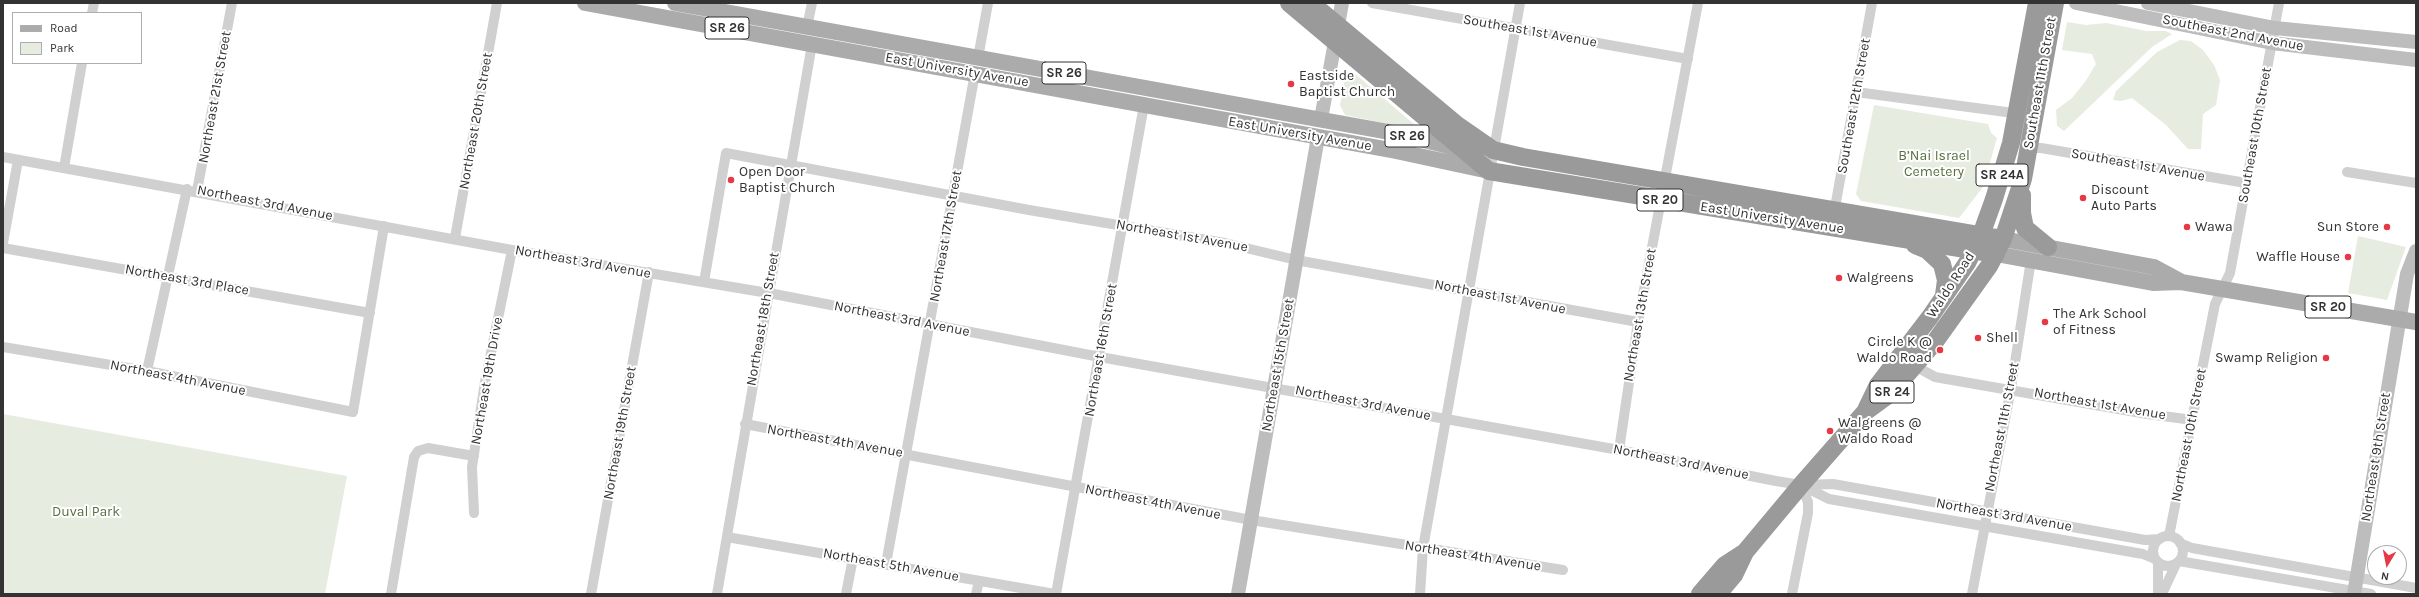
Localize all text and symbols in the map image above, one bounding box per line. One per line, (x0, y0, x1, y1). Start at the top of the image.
street label: Southeast 1st Avenue (1462, 11, 1598, 51)
street label: Southeast 2nd Avenue (2161, 11, 2305, 55)
legend (12, 12, 142, 64)
street label: Southeast 11th Street (2020, 16, 2060, 150)
road number: SR 26 (705, 17, 749, 39)
text: Road (50, 21, 78, 35)
street label: Northeast 21st Street (195, 30, 235, 164)
street label: Southeast 12th Street (1834, 37, 1874, 175)
text: Park (50, 41, 74, 55)
street label: East University Avenue (884, 49, 1030, 91)
street label: Northeast 20th Street (456, 51, 496, 191)
road number: SR 26 (1042, 62, 1086, 84)
street label: Southeast 10th Street (2235, 66, 2275, 204)
place label: Eastside Baptist Church (1299, 68, 1395, 100)
marker: Eastside Baptist Church (1286, 79, 1296, 89)
street label: East University Avenue (1227, 113, 1373, 155)
road number: SR 26 (1385, 125, 1429, 147)
street label: Southeast 1st Avenue (2070, 145, 2206, 185)
park label: B’Nai Israel Cemetery (1898, 148, 1970, 180)
place label: Open Door Baptist Church (739, 164, 835, 196)
road number: SR 24A (1976, 164, 2028, 186)
street label: Northeast 17th Street (926, 169, 966, 303)
marker: Open Door Baptist Church (726, 175, 736, 185)
street label: Northeast 3rd Avenue (196, 182, 334, 224)
place label: Discount Auto Parts (2091, 182, 2157, 214)
road number: SR 20 (1637, 189, 1683, 211)
marker: Discount Auto Parts (2078, 193, 2088, 203)
street label: East University Avenue (1699, 198, 1845, 238)
street label: Northeast 1st Avenue (1115, 216, 1249, 256)
place label: Wawa (2195, 219, 2233, 235)
place label: Sun Store (2317, 219, 2379, 235)
marker: Wawa (2182, 222, 2192, 232)
marker: Sun Store (2382, 222, 2392, 232)
street label: Northeast 3rd Avenue (514, 242, 652, 282)
street label: Northeast 13th Street (1620, 247, 1660, 383)
street label: Waldo Road (1923, 249, 1979, 321)
place label: Waffle House (2256, 249, 2340, 265)
street label: Northeast 18th Street (743, 251, 783, 387)
marker: Waffle House (2343, 252, 2353, 262)
street label: Northeast 3rd Place (124, 261, 250, 299)
place label: Walgreens (1847, 270, 1914, 286)
marker: Walgreens (1834, 273, 1844, 283)
street label: Northeast 1st Avenue (1433, 276, 1567, 318)
street label: Northeast 16th Street (1081, 282, 1121, 418)
road number: SR 20 (2305, 296, 2351, 318)
street label: Northeast 15th Street (1258, 297, 1298, 433)
street label: Northeast 3rd Avenue (833, 298, 971, 340)
place label: The Ark School of Fitness (2053, 306, 2147, 338)
street label: Northeast 19th Drive (467, 316, 507, 446)
marker: The Ark School of Fitness (2040, 317, 2050, 327)
place label: Shell (1986, 330, 2018, 346)
marker: Shell (1973, 333, 1983, 343)
place label: Circle K @ Waldo Road (1857, 334, 1932, 366)
marker: Circle K @ Waldo Road (1935, 345, 1945, 355)
place label: Swamp Religion (2215, 350, 2318, 366)
marker: Swamp Religion (2321, 353, 2331, 363)
street label: Northeast 4th Avenue (109, 357, 247, 399)
street label: Northeast 11th Street (1981, 361, 2023, 493)
street label: Northeast 19th Street (600, 365, 640, 501)
street label: Northeast 10th Street (2168, 367, 2210, 503)
road number: SR 24 (1870, 381, 1914, 403)
street label: Northeast 3rd Avenue (1294, 382, 1432, 424)
street label: Northeast 1st Avenue (2033, 384, 2167, 424)
street label: Northeast 9th Street (2358, 391, 2394, 523)
place label: Walgreens @ Waldo Road (1838, 415, 1921, 448)
street label: Northeast 4th Avenue (766, 421, 904, 461)
marker: Walgreens @ Waldo Road (1825, 426, 1835, 436)
street label: Northeast 3rd Avenue (1612, 441, 1750, 483)
street label: Northeast 4th Avenue (1084, 481, 1222, 523)
street label: Northeast 3rd Avenue (1935, 495, 2073, 535)
park label: Duval Park (52, 504, 120, 520)
street label: Northeast 4th Avenue (1404, 537, 1542, 575)
street label: Northeast 5th Avenue (822, 545, 960, 585)
north arrow (2367, 545, 2407, 585)
text: N (2380, 569, 2390, 583)

